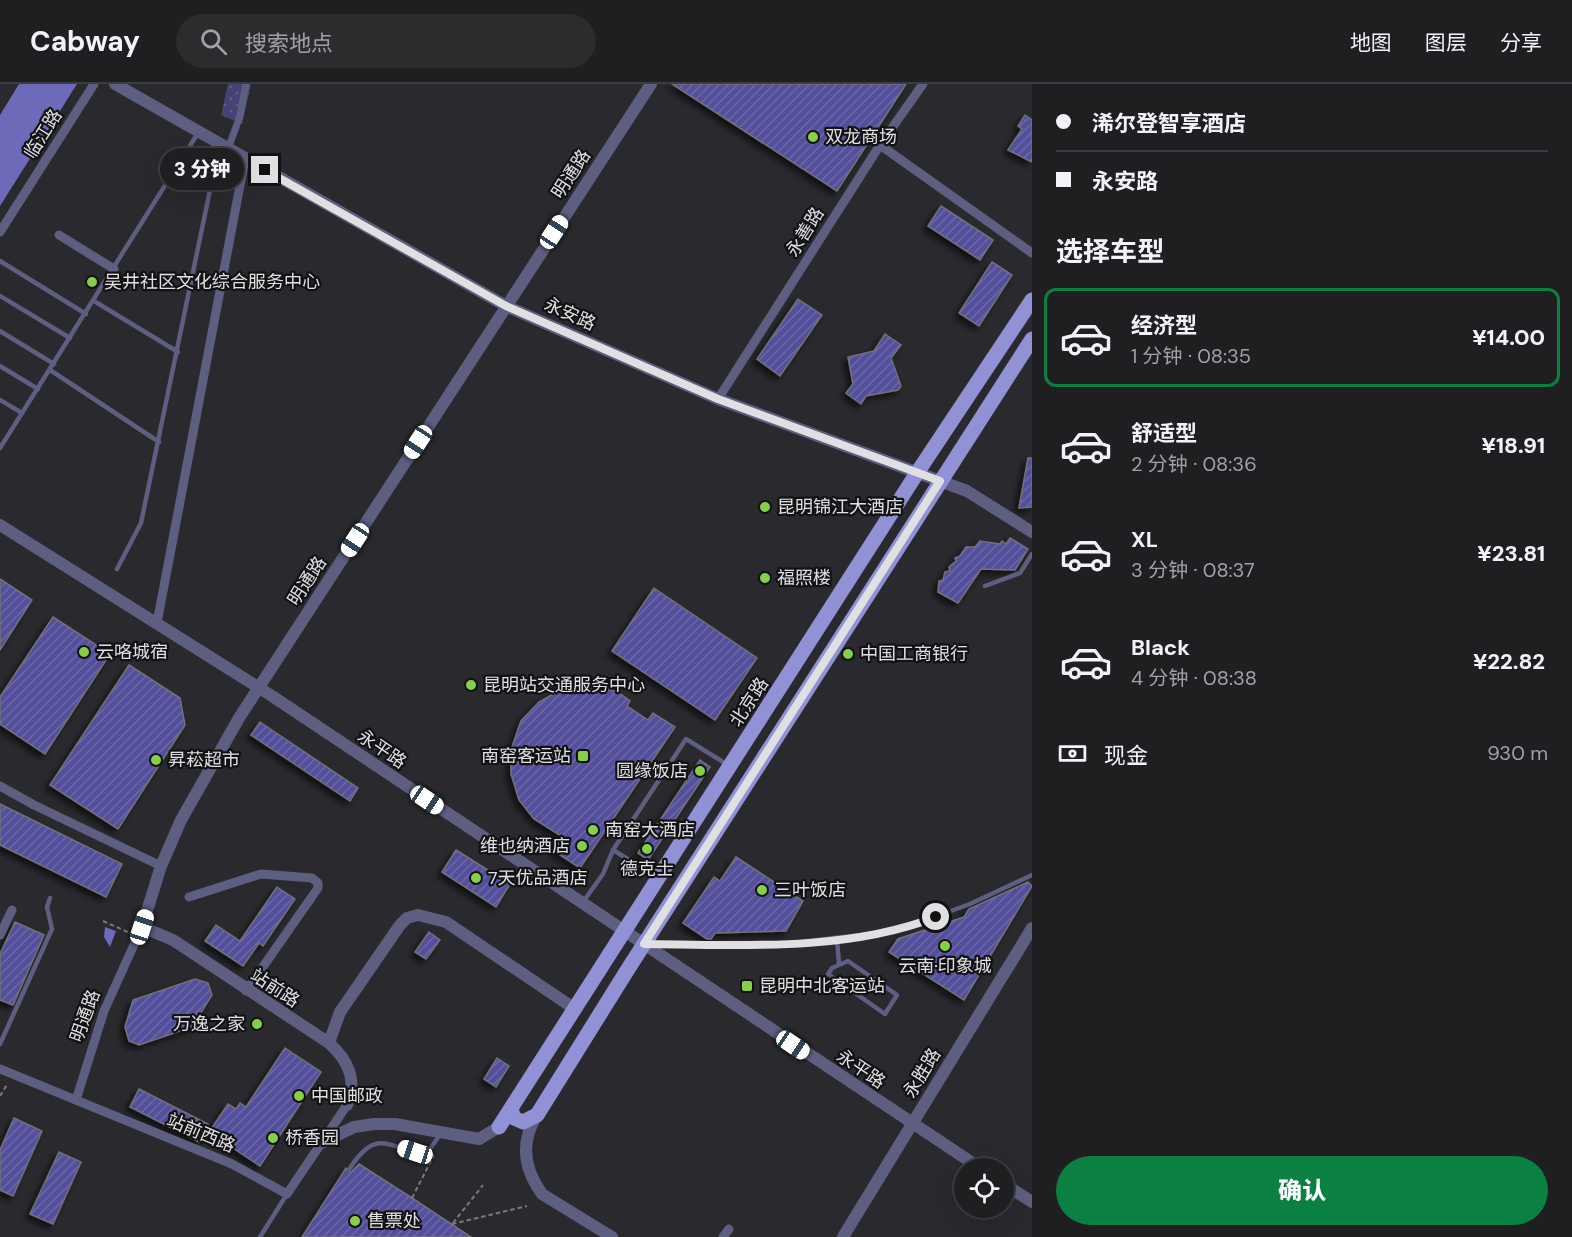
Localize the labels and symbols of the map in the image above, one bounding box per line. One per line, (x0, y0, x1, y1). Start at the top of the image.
street label: 临江路 (19, 105, 67, 163)
place label: 双龙商场 (825, 125, 897, 149)
marker: 双龙商场 (806, 130, 820, 144)
street label: 明通路 (546, 145, 596, 203)
callout: 3 分钟 (160, 149, 244, 191)
route end (251, 156, 278, 183)
street label: 永善路 (781, 203, 829, 261)
car (537, 212, 571, 252)
place label: 吴井社区文化综合服务中心 (104, 270, 320, 294)
marker: 吴井社区文化综合服务中心 (85, 275, 99, 289)
street label: 永安路 (540, 292, 600, 336)
car (401, 422, 435, 462)
place label: 昆明锦江大酒店 (777, 495, 903, 519)
marker: 昆明锦江大酒店 (758, 500, 772, 514)
car (338, 520, 372, 560)
street label: 明通路 (282, 552, 332, 610)
place label: 福照楼 (777, 566, 831, 590)
marker: 福照楼 (758, 571, 772, 585)
place label: 云咯城宿 (96, 640, 168, 664)
place label: 中国工商银行 (860, 642, 968, 666)
marker: 云咯城宿 (77, 645, 91, 659)
marker: 中国工商银行 (841, 647, 855, 661)
place label: 昆明站交通服务中心 (483, 673, 645, 697)
street label: 北京路 (724, 673, 774, 731)
marker: 昆明站交通服务中心 (464, 678, 478, 692)
street label: 永平路 (353, 724, 411, 774)
place label: 南窑客运站 (481, 744, 571, 768)
place label: 昇菘超市 (168, 748, 240, 772)
marker: 南窑客运站 (576, 749, 590, 763)
marker: 昇菘超市 (149, 753, 163, 767)
place label: 圆缘饭店 (616, 759, 688, 783)
marker: 圆缘饭店 (693, 764, 707, 778)
car (407, 782, 447, 818)
place label: 南窑大酒店 (605, 818, 695, 842)
marker: 南窑大酒店 (586, 823, 600, 837)
place label: 维也纳酒店 (480, 834, 570, 858)
marker: 维也纳酒店 (575, 839, 589, 853)
marker: 德克士 (640, 842, 654, 856)
place label: 德克士 (620, 857, 674, 881)
place label: 7天优品酒店 (488, 866, 588, 890)
marker: 7天优品酒店 (469, 871, 483, 885)
place label: 三叶饭店 (774, 878, 846, 902)
marker: 三叶饭店 (755, 883, 769, 897)
route start (922, 903, 949, 930)
car (128, 907, 156, 947)
marker: 云南·印象城 (938, 939, 952, 953)
place label: 云南·印象城 (898, 954, 992, 978)
street label: 站前路 (246, 963, 304, 1013)
place label: 昆明中北客运站 (759, 974, 885, 998)
marker: 昆明中北客运站 (740, 979, 754, 993)
street label: 明通路 (64, 987, 106, 1045)
place label: 万逸之家 (173, 1012, 245, 1036)
marker: 万逸之家 (250, 1017, 264, 1031)
car (773, 1027, 813, 1063)
street label: 永平路 (832, 1044, 890, 1094)
street label: 永胜路 (898, 1044, 946, 1102)
place label: 中国邮政 (311, 1084, 383, 1108)
marker: 中国邮政 (292, 1089, 306, 1103)
street label: 站前西路 (163, 1108, 239, 1158)
place label: 桥香园 (285, 1126, 339, 1150)
marker: 桥香园 (266, 1131, 280, 1145)
car (395, 1138, 435, 1166)
place label: 售票处 (367, 1209, 421, 1233)
marker: 售票处 (348, 1214, 362, 1228)

